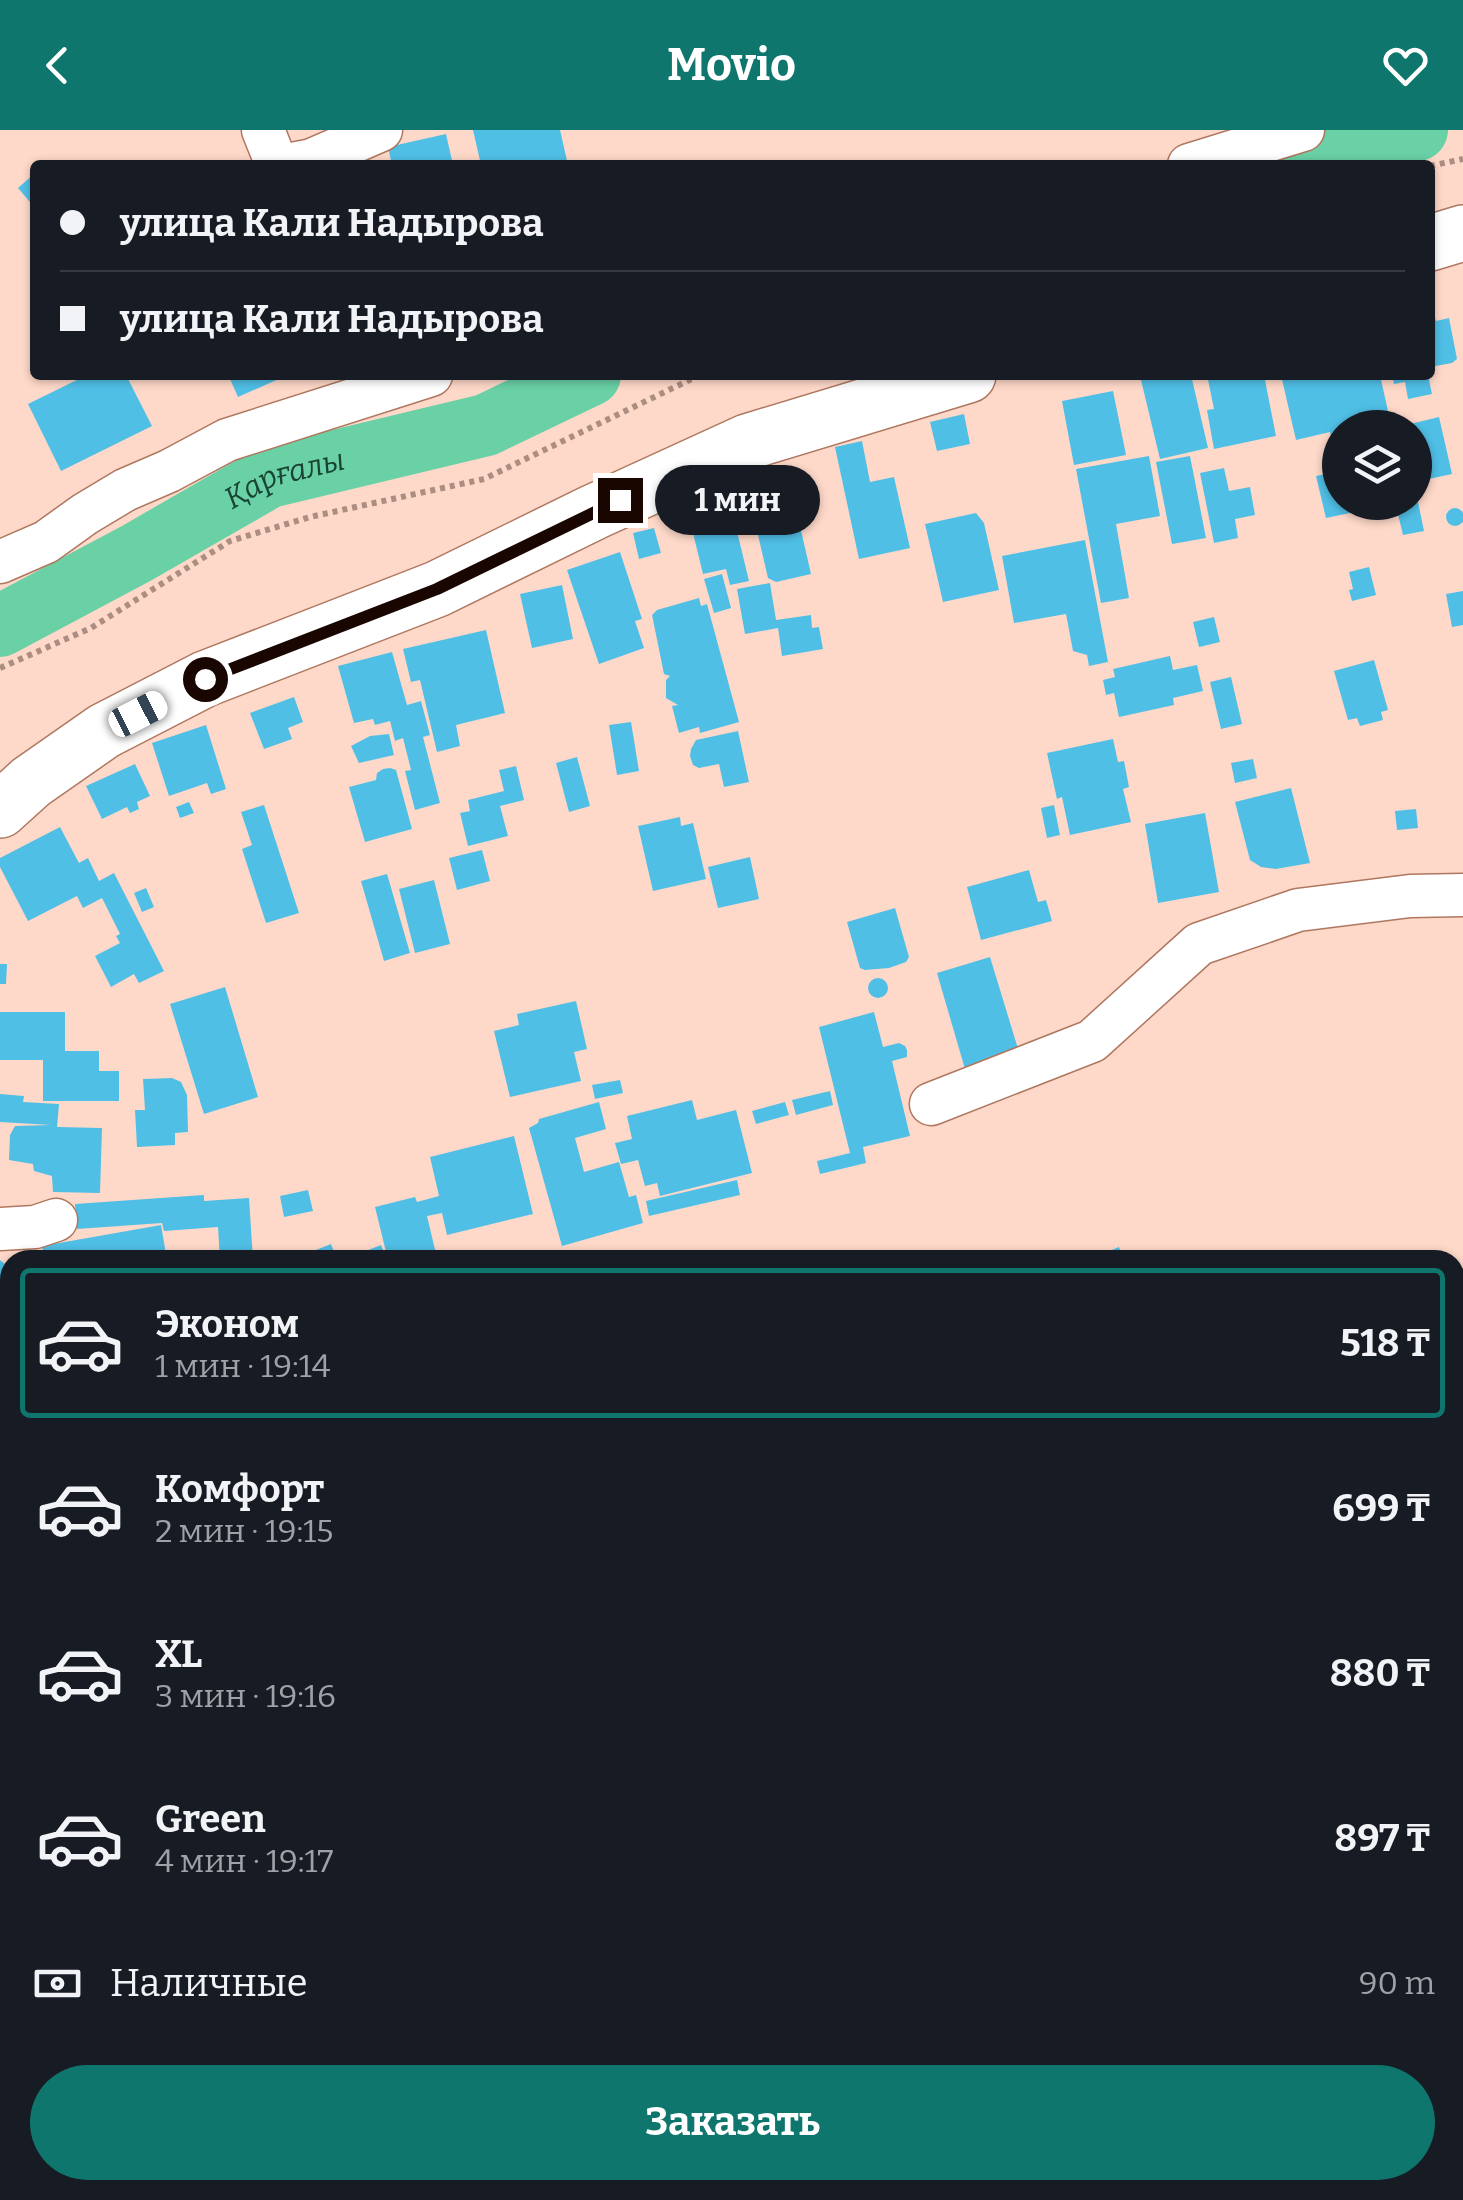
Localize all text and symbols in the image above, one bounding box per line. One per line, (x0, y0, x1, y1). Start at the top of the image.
icon: back (30, 38, 85, 93)
text: Movio (667, 38, 796, 92)
icon: heart (1378, 38, 1433, 93)
text: улица Кали Надырова (120, 200, 543, 246)
text: улица Кали Надырова (120, 296, 543, 342)
map controls (1322, 410, 1432, 520)
button: layers (1322, 410, 1432, 520)
water label: Қарғалы (218, 441, 348, 517)
callout: 1 мин (655, 465, 820, 535)
route end (598, 478, 643, 523)
text: 1 мин (694, 481, 781, 519)
route start (183, 657, 228, 702)
car (104, 687, 172, 741)
icon: car (35, 1298, 125, 1388)
text: Эконом (155, 1301, 299, 1347)
text: 518 ₸ (1340, 1320, 1430, 1366)
text: 1 мин · 19:14 (155, 1347, 331, 1385)
icon: car (35, 1463, 125, 1553)
text: Комфорт (155, 1466, 324, 1512)
text: 699 ₸ (1332, 1485, 1430, 1531)
text: 2 мин · 19:15 (155, 1512, 333, 1550)
icon: car (35, 1628, 125, 1718)
text: XL (155, 1631, 202, 1677)
text: 880 ₸ (1330, 1650, 1430, 1696)
text: 3 мин · 19:16 (155, 1677, 336, 1715)
icon: car (35, 1793, 125, 1883)
text: Green (155, 1796, 266, 1842)
text: 897 ₸ (1334, 1815, 1430, 1861)
text: 4 мин · 19:17 (155, 1842, 333, 1880)
icon: cash (30, 1956, 85, 2011)
text: Наличные (110, 1960, 308, 2006)
text: 90 m (1359, 1964, 1435, 2002)
button: Заказать (30, 2065, 1435, 2180)

